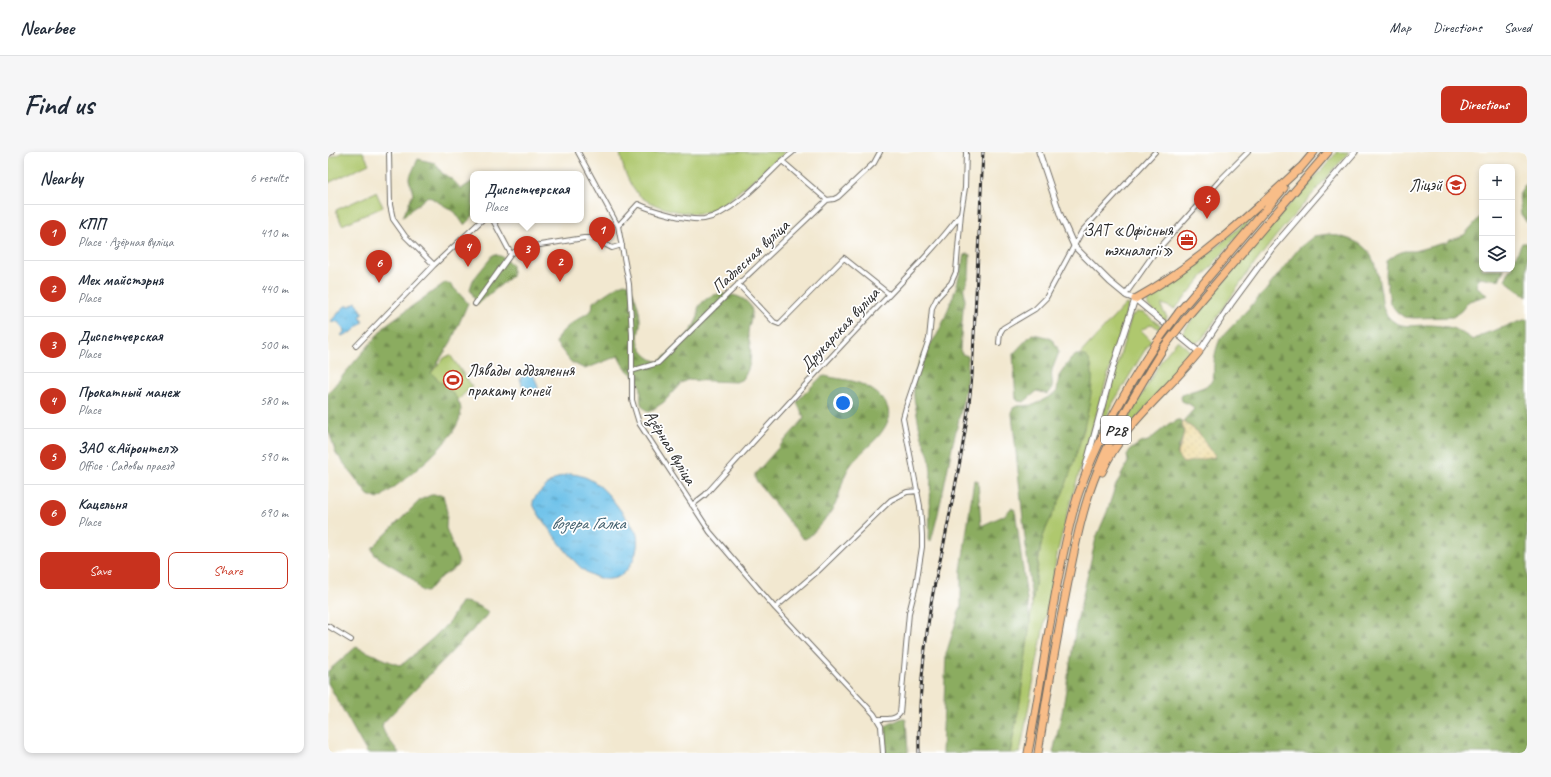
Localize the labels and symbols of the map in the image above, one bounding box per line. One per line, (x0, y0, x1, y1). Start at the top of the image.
school or university icon: Ліцэй (1445, 174, 1467, 196)
place label: Ліцэй (1409, 175, 1443, 196)
pin: 5 (1194, 186, 1220, 219)
street label: Падлесная вуліца (707, 214, 795, 298)
pin: 1 (589, 217, 615, 250)
place label: ЗАТ «Офісныя тэхналогіі» (1083, 220, 1174, 261)
office icon: ЗАТ «Офісныя тэхналогіі» (1176, 229, 1198, 251)
pin: 4 (455, 234, 481, 267)
pin: 3 (514, 236, 540, 269)
pin: 2 (547, 249, 573, 282)
pin: 6 (366, 250, 392, 283)
street label: Друкарская вуліца (795, 282, 885, 376)
place label: Лявады аддзялення пракату коней (467, 360, 575, 401)
sports icon: Лявады аддзялення пракату коней (442, 369, 464, 391)
your location (833, 393, 853, 413)
street label: Азёрная вуліца (639, 406, 702, 490)
road number: Р28 (1101, 416, 1131, 444)
water label: возера Галка (551, 512, 627, 534)

